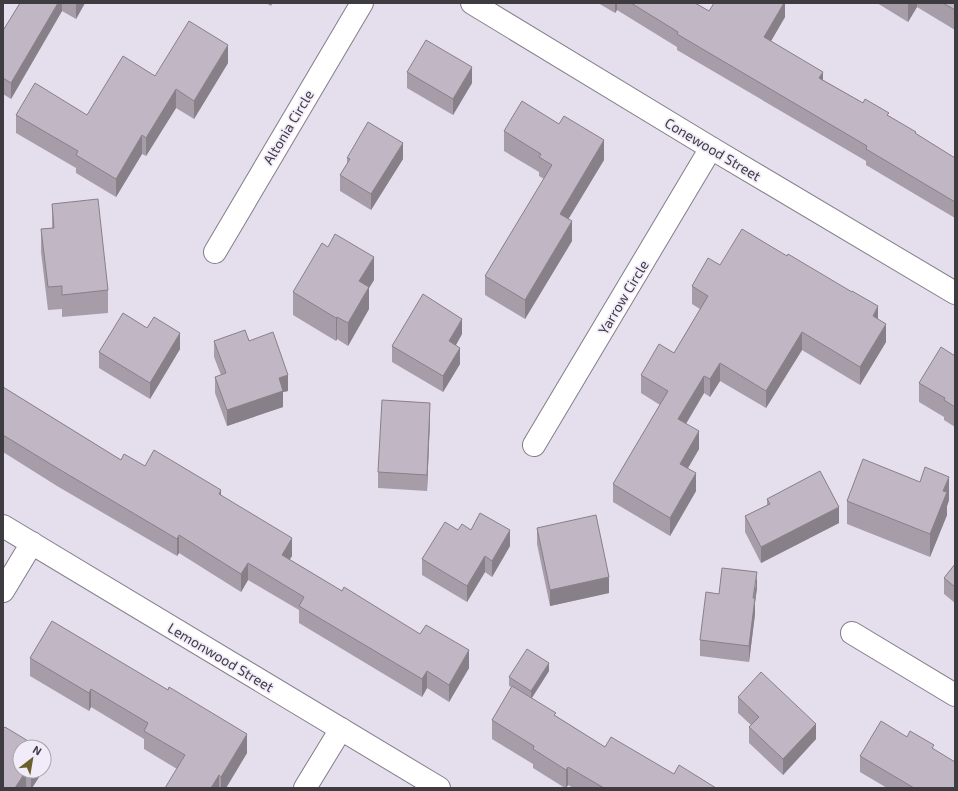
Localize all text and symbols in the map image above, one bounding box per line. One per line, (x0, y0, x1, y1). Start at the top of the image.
street label: Altonia Circle (259, 87, 317, 167)
street label: Conewood Street (662, 114, 764, 184)
street label: Yarrow Circle (594, 257, 652, 337)
street label: Lemonwood Street (165, 619, 277, 695)
north arrow (12, 739, 52, 779)
text: N (31, 742, 44, 758)

